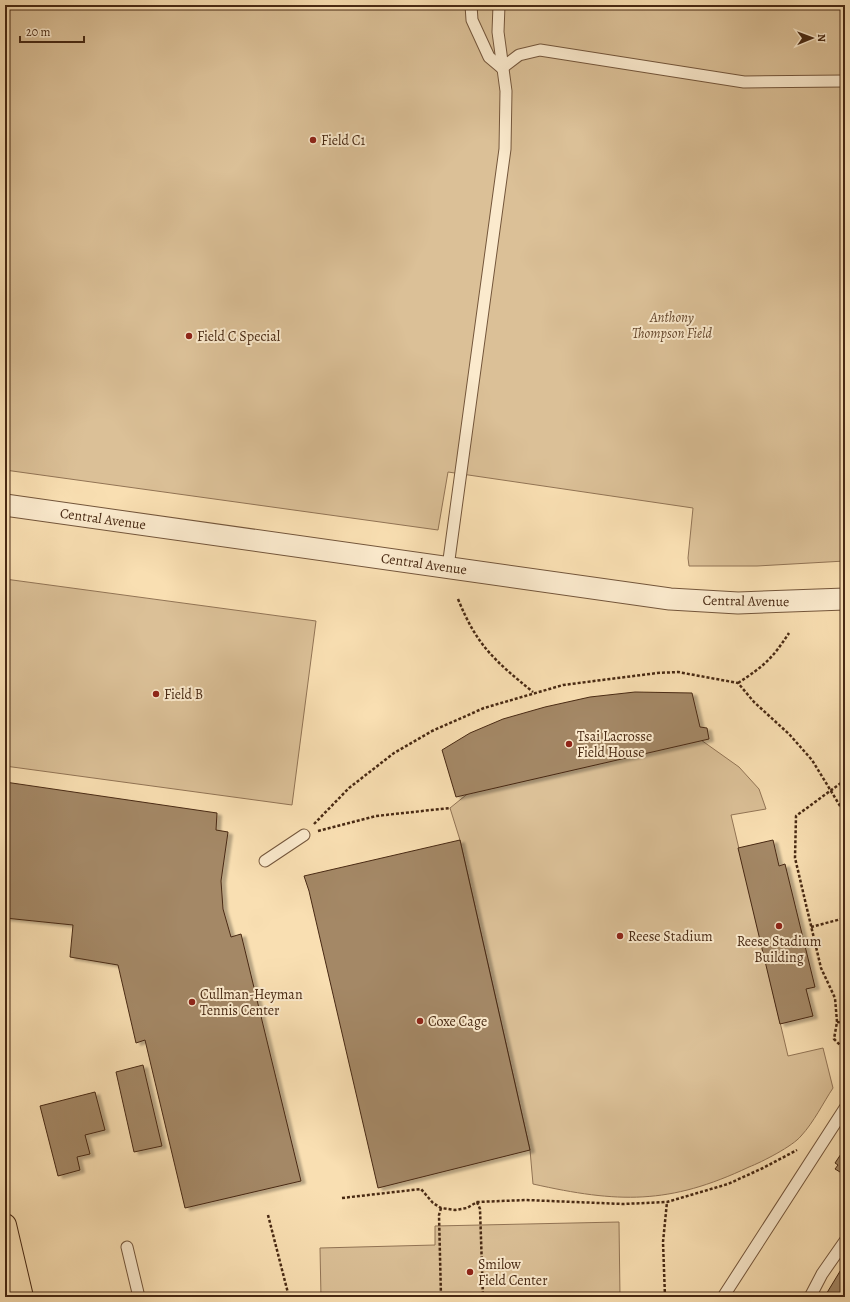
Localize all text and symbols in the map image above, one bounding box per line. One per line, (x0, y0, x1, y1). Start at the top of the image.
scale bar (20, 18, 84, 44)
north arrow (792, 18, 832, 58)
text: 20 m (26, 24, 50, 40)
text: N (814, 34, 829, 42)
place label: Field C1 (321, 131, 366, 150)
marker: Field C1 (308, 135, 318, 145)
park label: Anthony Thompson Field (632, 308, 713, 343)
place label: Field C Special (197, 327, 281, 346)
marker: Field C Special (184, 331, 194, 341)
street label: Central Avenue (59, 504, 147, 534)
street label: Central Avenue (380, 549, 468, 579)
street label: Central Avenue (702, 591, 790, 611)
place label: Field B (164, 685, 203, 704)
marker: Field B (151, 689, 161, 699)
place label: Tsai Lacrosse Field House (577, 727, 652, 762)
marker: Tsai Lacrosse Field House (564, 739, 574, 749)
marker: Reese Stadium Building (774, 921, 784, 931)
place label: Reese Stadium (628, 927, 713, 946)
marker: Reese Stadium (615, 931, 625, 941)
place label: Reese Stadium Building (737, 932, 822, 967)
place label: Cullman-Heyman Tennis Center (200, 985, 303, 1020)
marker: Cullman-Heyman Tennis Center (187, 997, 197, 1007)
place label: Coxe Cage (428, 1012, 487, 1031)
marker: Coxe Cage (415, 1016, 425, 1026)
place label: Smilow Field Center (478, 1255, 548, 1290)
marker: Smilow Field Center (465, 1267, 475, 1277)

